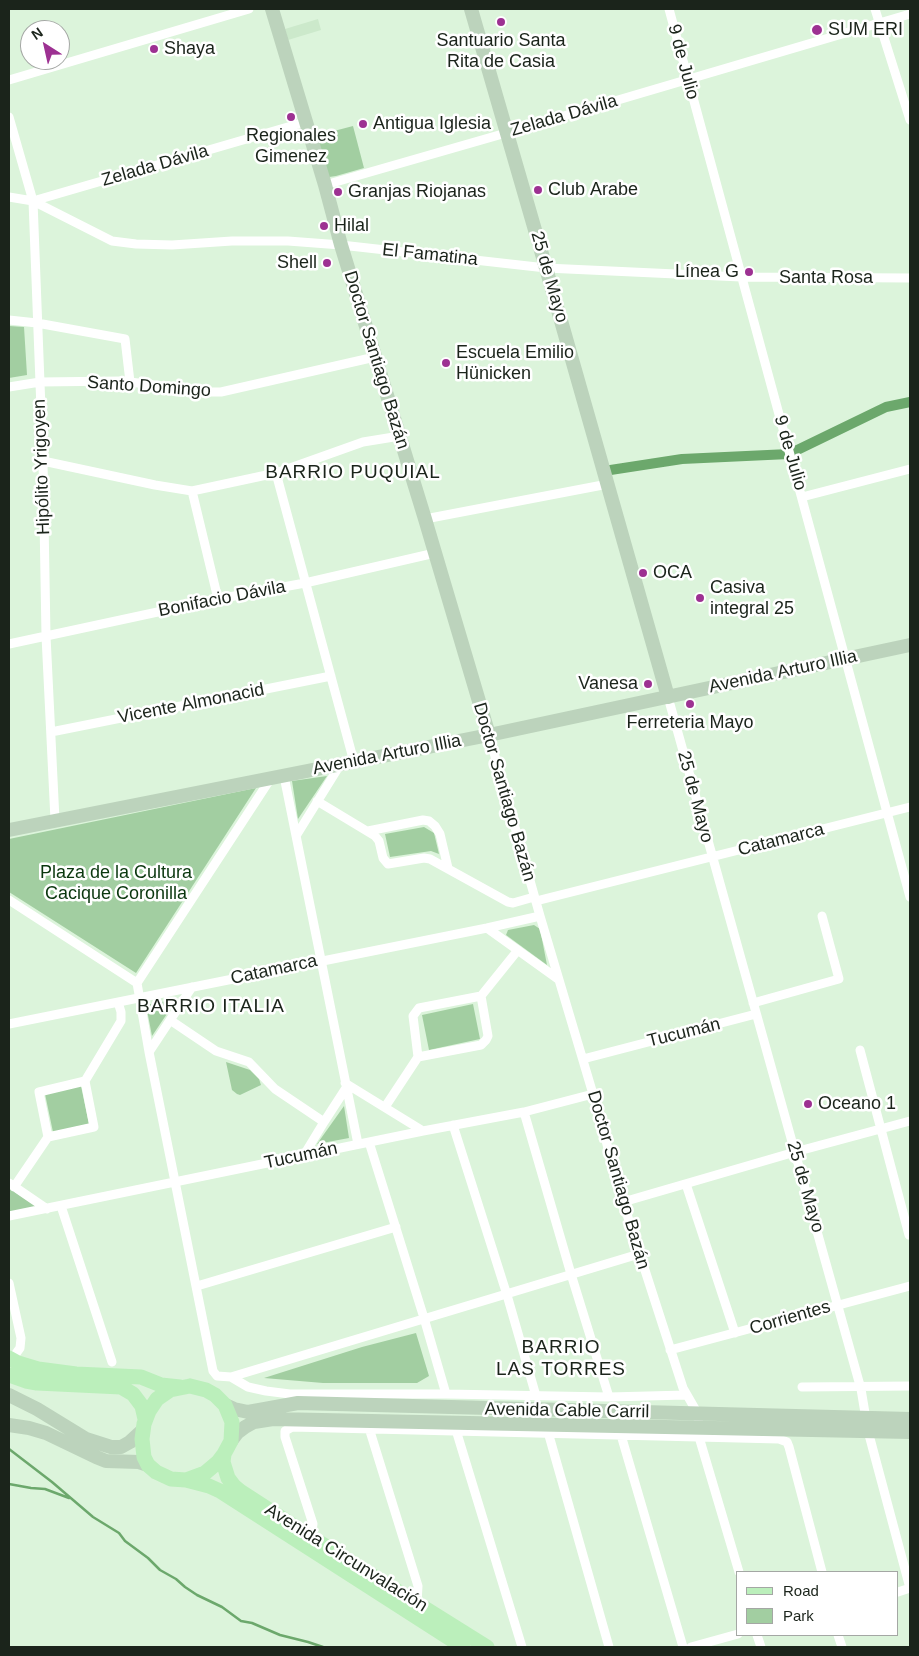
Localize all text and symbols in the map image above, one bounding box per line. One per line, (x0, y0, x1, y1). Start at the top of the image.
marker: Santuario Santa Rita de Casia (495, 16, 507, 28)
place label: SUM ERI (828, 19, 903, 41)
north arrow (20, 20, 70, 70)
street label: 9 de Julio (663, 22, 703, 102)
marker: SUM ERI (810, 23, 824, 37)
text: N (28, 24, 46, 43)
place label: Santuario Santa Rita de Casia (436, 30, 566, 72)
place label: Shaya (164, 38, 215, 60)
marker: Shaya (148, 43, 160, 55)
street label: Zelada Dávila (508, 90, 620, 142)
marker: Regionales Gimenez (285, 111, 297, 123)
place label: Antigua Iglesia (373, 113, 491, 135)
marker: Antigua Iglesia (357, 118, 369, 130)
place label: Regionales Gimenez (246, 125, 336, 168)
street label: Zelada Dávila (99, 140, 211, 192)
place label: Club Arabe (548, 179, 638, 201)
place label: Granjas Riojanas (348, 181, 486, 203)
marker: Club Arabe (532, 184, 544, 196)
marker: Granjas Riojanas (332, 186, 344, 198)
place label: Hilal (334, 215, 369, 237)
marker: Hilal (318, 220, 330, 232)
street label: 25 de Mayo (526, 229, 572, 325)
street label: El Famatina (381, 239, 479, 271)
place label: Shell (277, 252, 317, 274)
marker: Shell (321, 257, 333, 269)
place label: Línea G (675, 261, 739, 283)
marker: Línea G (743, 266, 755, 278)
street label: Santa Rosa (779, 267, 873, 289)
street label: Doctor Santiago Bazán (339, 268, 413, 452)
place label: Escuela Emilio Hünicken (456, 342, 574, 384)
marker: Escuela Emilio Hünicken (440, 357, 452, 369)
street label: Santo Domingo (86, 372, 212, 402)
street label: Hipólito Yrigoyen (29, 399, 55, 535)
street label: 9 de Julio (769, 413, 811, 493)
district label: BARRIO PUQUIAL (263, 462, 443, 484)
place label: OCA (653, 562, 692, 584)
marker: OCA (637, 567, 649, 579)
street label: Bonifacio Dávila (157, 576, 287, 622)
place label: Casiva integral 25 (710, 577, 794, 620)
marker: Casiva integral 25 (694, 592, 706, 604)
street label: Avenida Arturo Illia (707, 646, 859, 698)
place label: Vanesa (578, 673, 638, 695)
marker: Vanesa (642, 678, 654, 690)
street label: Vicente Almonacid (116, 679, 266, 729)
marker: Ferreteria Mayo (684, 698, 696, 710)
street label: Doctor Santiago Bazán (468, 700, 540, 884)
place label: Ferreteria Mayo (626, 712, 754, 734)
street label: Avenida Arturo Illia (311, 730, 463, 780)
street label: 25 de Mayo (672, 749, 718, 845)
street label: Catamarca (736, 819, 826, 861)
park label: Plaza de la Cultura Cacique Coronilla (40, 862, 192, 904)
street label: Catamarca (229, 950, 319, 990)
district label: BARRIO ITALIA (135, 996, 287, 1018)
street label: Tucumán (645, 1014, 723, 1052)
street label: Doctor Santiago Bazán (582, 1088, 654, 1272)
place label: Oceano 1 (818, 1093, 896, 1115)
marker: Oceano 1 (802, 1098, 814, 1110)
street label: Tucumán (262, 1138, 340, 1174)
street label: 25 de Mayo (782, 1139, 828, 1235)
street label: Corrientes (747, 1296, 833, 1340)
district label: BARRIO LAS TORRES (495, 1337, 627, 1381)
street label: Avenida Cable Carril (484, 1399, 650, 1423)
street label: Avenida Circunvalación (261, 1499, 431, 1617)
legend (736, 1571, 899, 1636)
text: Road (783, 1582, 819, 1599)
text: Park (783, 1607, 814, 1624)

